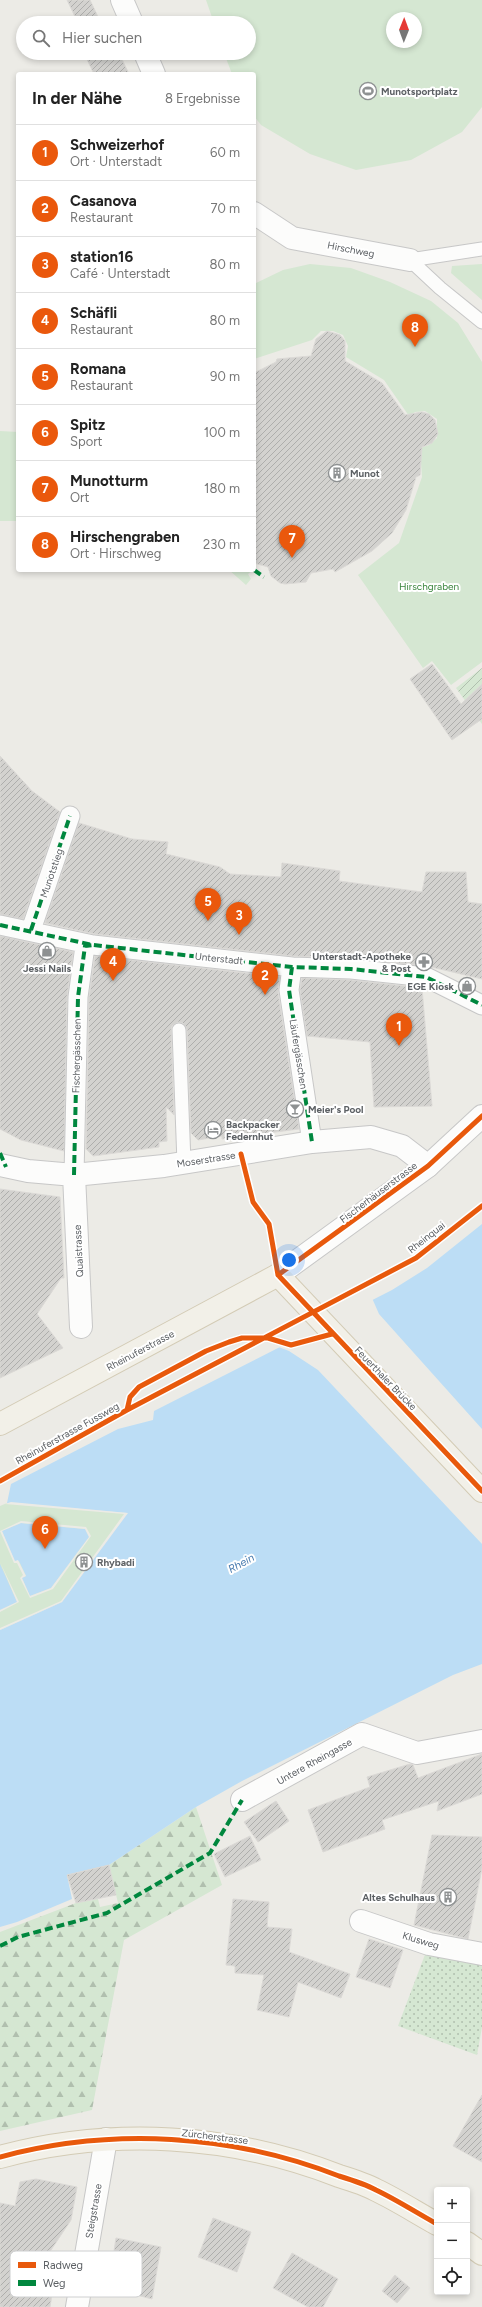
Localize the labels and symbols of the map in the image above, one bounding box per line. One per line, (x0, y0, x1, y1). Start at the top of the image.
north arrow (386, 12, 422, 48)
sports icon: Munotsportplatz (358, 81, 378, 101)
place label: Munotsportplatz (381, 85, 458, 98)
street label: Hirschweg (326, 239, 376, 260)
pin: 8 (402, 314, 428, 347)
building icon: Munot (327, 463, 347, 483)
place label: Munot (350, 467, 380, 480)
pin: 7 (279, 525, 305, 558)
park label: Hirschgraben (399, 580, 459, 593)
street label: Munotstieg (37, 847, 66, 900)
pin: 5 (195, 888, 221, 921)
pin: 3 (226, 902, 252, 935)
shop icon: Jessi Nails (37, 941, 57, 961)
pin: 4 (100, 948, 126, 981)
street label: Unterstadt (194, 950, 244, 968)
place label: Unterstadt-Apotheke & Post (312, 950, 411, 975)
pharmacy icon: Unterstadt-Apotheke & Post (414, 952, 434, 972)
place label: Jessi Nails (23, 962, 71, 975)
pin: 2 (252, 962, 278, 995)
shop icon: EGE Kiosk (457, 976, 477, 996)
place label: EGE Kiosk (407, 980, 455, 993)
pin: 1 (386, 1013, 412, 1046)
street label: Fischergässchen (69, 1018, 84, 1093)
street label: Läufergässchen (287, 1018, 311, 1090)
bar icon: Meier's Pool (285, 1099, 305, 1119)
place label: Meier's Pool (308, 1103, 364, 1116)
place label: Backpacker Federnhut (226, 1118, 280, 1143)
hotel icon: Backpacker Federnhut (203, 1120, 223, 1140)
street label: Moserstrasse (176, 1148, 237, 1171)
street label: Fischerhäuserstrasse (337, 1159, 420, 1226)
street label: Rheinquai (405, 1219, 448, 1256)
street label: Quaistrasse (71, 1224, 86, 1278)
your location (279, 1250, 299, 1270)
street label: Rheinuferstrasse (104, 1327, 177, 1374)
street label: Feuerthaler Brücke (352, 1344, 420, 1413)
street label: Rheinuferstrasse Fussweg (13, 1399, 122, 1467)
pin: 6 (32, 1516, 58, 1549)
water label: Rhein (226, 1551, 257, 1576)
building icon: Rhybadi (74, 1552, 94, 1572)
place label: Rhybadi (97, 1556, 135, 1569)
street label: Untere Rheingasse (274, 1735, 355, 1788)
building icon: Altes Schulhaus (438, 1887, 458, 1907)
place label: Altes Schulhaus (362, 1891, 435, 1904)
street label: Klusweg (401, 1929, 441, 1952)
street label: Zürcherstrasse (181, 2126, 249, 2147)
street label: Steigstrasse (82, 2182, 105, 2239)
legend (10, 2251, 142, 2297)
text: Radweg (43, 2259, 83, 2272)
text: Weg (43, 2277, 66, 2290)

